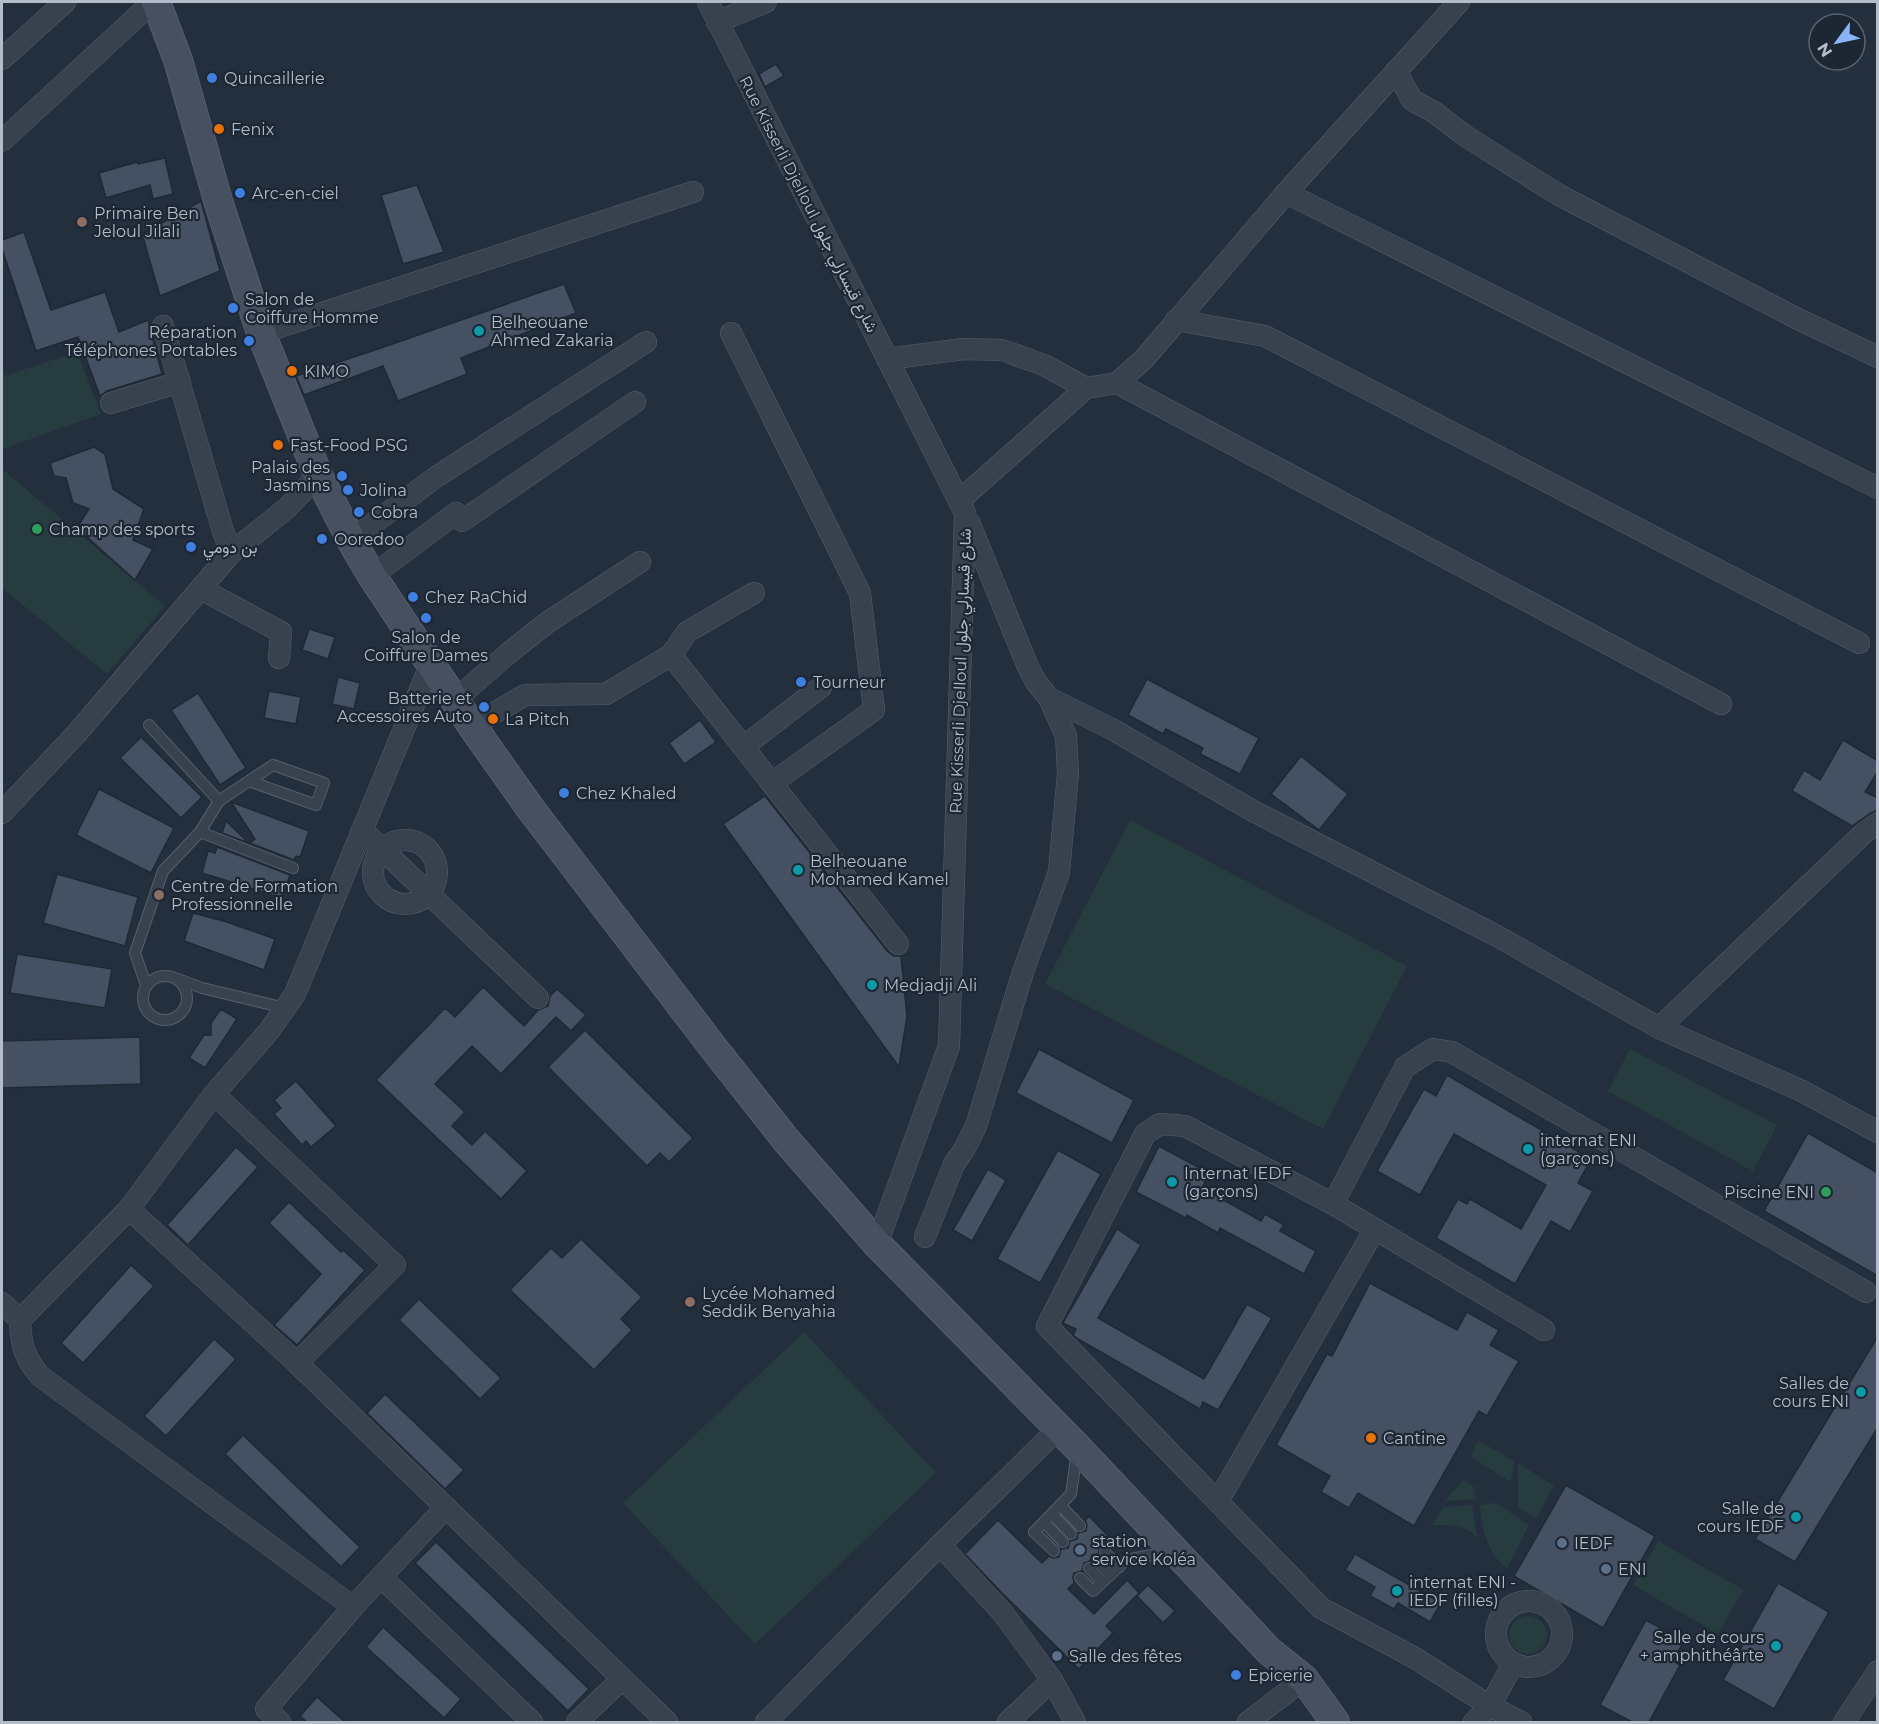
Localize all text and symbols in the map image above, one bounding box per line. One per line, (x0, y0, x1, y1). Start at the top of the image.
north arrow (1807, 12, 1867, 72)
text: N (1813, 39, 1836, 60)
place label: Quincaillerie (224, 69, 325, 88)
marker: Quincaillerie (205, 71, 219, 85)
street label: Rue Kisserli Djelloul شارع قيسارلي جلول (732, 73, 882, 337)
place label: Fenix (231, 120, 275, 139)
marker: Fenix (212, 122, 226, 136)
place label: Arc-en-ciel (252, 184, 339, 203)
marker: Arc-en-ciel (233, 186, 247, 200)
place label: Primaire Ben Jeloul Jilali (93, 204, 199, 241)
marker: Primaire Ben Jeloul Jilali (75, 215, 89, 229)
place label: Salon de Coiffure Homme (245, 290, 379, 327)
marker: Salon de Coiffure Homme (226, 301, 240, 315)
place label: Belheouane Ahmed Zakaria (491, 313, 614, 350)
place label: Réparation Téléphones Portables (65, 323, 237, 360)
marker: Belheouane Ahmed Zakaria (472, 324, 486, 338)
marker: Réparation Téléphones Portables (242, 334, 256, 348)
place label: KIMO (304, 362, 349, 381)
marker: KIMO (285, 364, 299, 378)
place label: Fast-Food PSG (290, 436, 408, 455)
marker: Fast-Food PSG (271, 438, 285, 452)
place label: Palais des Jasmins (251, 458, 330, 495)
marker: Palais des Jasmins (335, 469, 349, 483)
place label: Jolina (359, 481, 407, 500)
marker: Jolina (341, 483, 355, 497)
place label: Cobra (371, 503, 418, 522)
marker: Cobra (352, 505, 366, 519)
place label: Champ des sports (49, 520, 195, 539)
marker: Champ des sports (30, 522, 44, 536)
street label: Rue Kisserli Djelloul شارع قيسارلي جلول (946, 528, 979, 814)
place label: Ooredoo (334, 530, 404, 549)
marker: Ooredoo (315, 532, 329, 546)
place label: بن دومي (203, 538, 257, 561)
marker: بن دومي (184, 540, 198, 554)
place label: Chez RaChid (425, 588, 527, 607)
marker: Chez RaChid (406, 590, 420, 604)
marker: Salon de Coiffure Dames (419, 611, 433, 625)
place label: Salon de Coiffure Dames (364, 628, 488, 665)
place label: Tourneur (813, 673, 886, 692)
marker: Tourneur (794, 675, 808, 689)
place label: Batterie et Accessoires Auto (337, 689, 473, 726)
marker: Batterie et Accessoires Auto (477, 700, 491, 714)
place label: La Pitch (505, 710, 570, 729)
marker: La Pitch (486, 712, 500, 726)
place label: Chez Khaled (576, 784, 677, 803)
marker: Chez Khaled (557, 786, 571, 800)
place label: Belheouane Mohamed Kamel (810, 852, 949, 889)
marker: Belheouane Mohamed Kamel (791, 863, 805, 877)
place label: Centre de Formation Professionnelle (171, 877, 338, 914)
marker: Centre de Formation Professionnelle (152, 888, 166, 902)
place label: Medjadji Ali (884, 976, 977, 995)
marker: Medjadji Ali (865, 978, 879, 992)
place label: internat ENI (garçons) (1540, 1131, 1637, 1168)
marker: internat ENI (garçons) (1521, 1142, 1535, 1156)
place label: Internat IEDF (garçons) (1184, 1164, 1292, 1201)
marker: Internat IEDF (garçons) (1165, 1175, 1179, 1189)
place label: Piscine ENI (1724, 1183, 1814, 1202)
marker: Piscine ENI (1819, 1185, 1833, 1199)
place label: Lycée Mohamed Seddik Benyahia (702, 1284, 836, 1321)
marker: Lycée Mohamed Seddik Benyahia (683, 1295, 697, 1309)
place label: Salles de cours ENI (1772, 1374, 1849, 1411)
marker: Salles de cours ENI (1854, 1385, 1868, 1399)
place label: Cantine (1383, 1429, 1446, 1448)
marker: Cantine (1364, 1431, 1378, 1445)
place label: Salle de cours IEDF (1697, 1499, 1784, 1536)
marker: Salle de cours IEDF (1789, 1510, 1803, 1524)
place label: station service Koléa (1092, 1532, 1196, 1569)
place label: IEDF (1574, 1534, 1613, 1553)
marker: IEDF (1555, 1536, 1569, 1550)
marker: station service Koléa (1073, 1543, 1087, 1557)
place label: ENI (1618, 1560, 1647, 1579)
marker: ENI (1599, 1562, 1613, 1576)
place label: internat ENI - IEDF (filles) (1409, 1573, 1516, 1610)
marker: internat ENI - IEDF (filles) (1390, 1584, 1404, 1598)
place label: Salle de cours + amphithéârte (1640, 1628, 1764, 1665)
marker: Salle de cours + amphithéârte (1769, 1639, 1783, 1653)
place label: Salle des fêtes (1069, 1647, 1182, 1666)
marker: Salle des fêtes (1050, 1649, 1064, 1663)
place label: Epicerie (1248, 1666, 1313, 1685)
marker: Epicerie (1229, 1668, 1243, 1682)

